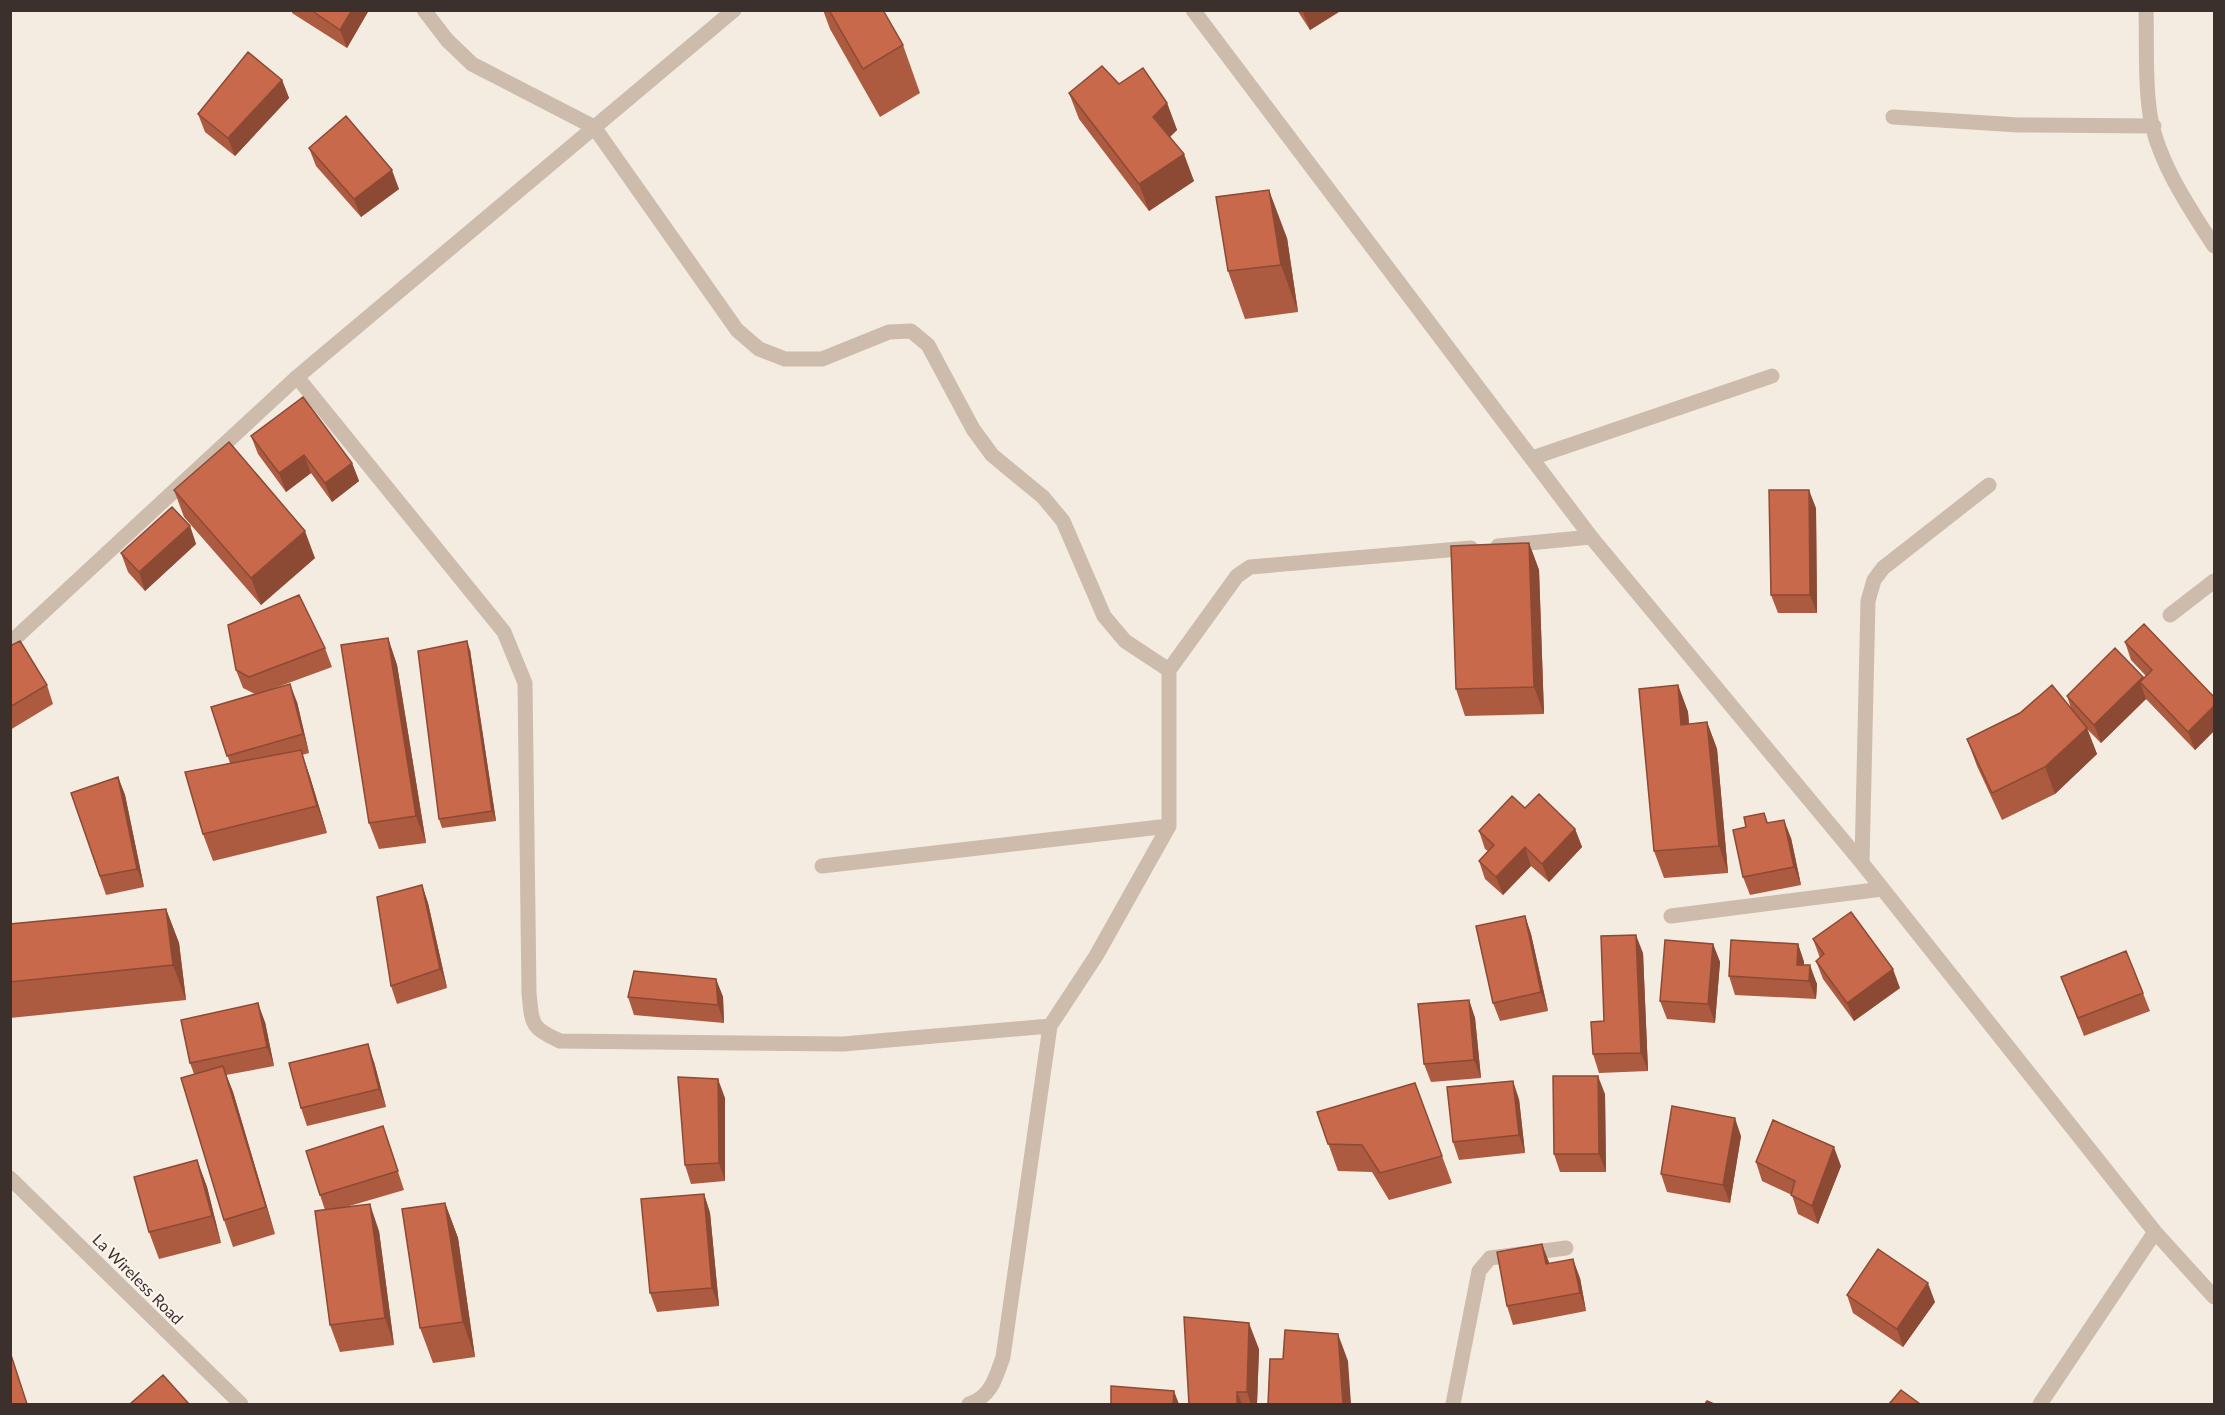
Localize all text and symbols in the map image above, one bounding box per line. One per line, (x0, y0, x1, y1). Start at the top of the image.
street label: La Wireless Road (89, 1229, 188, 1328)

